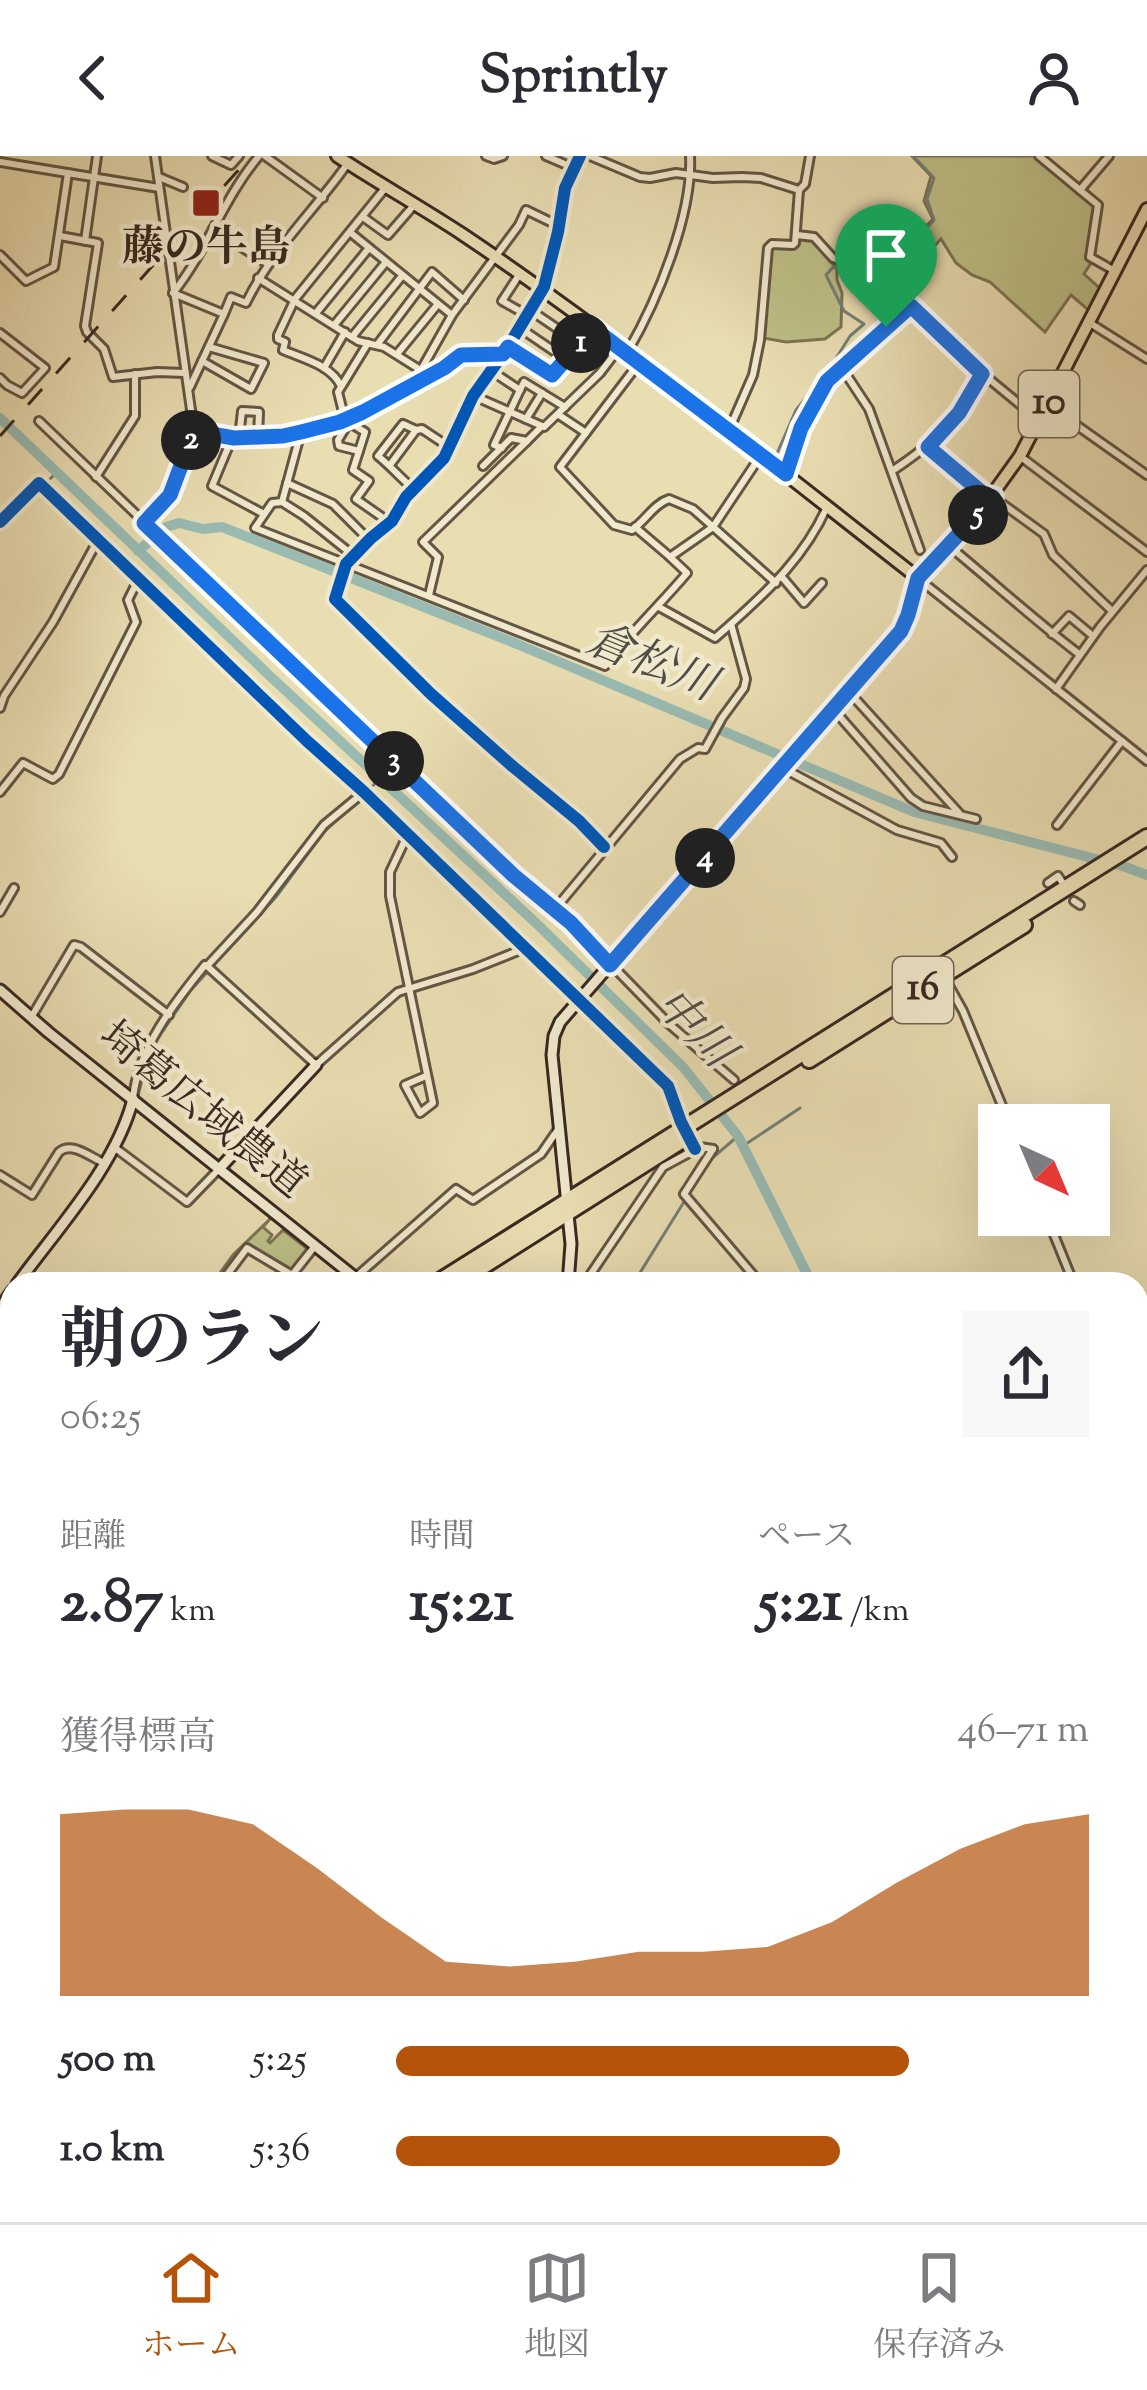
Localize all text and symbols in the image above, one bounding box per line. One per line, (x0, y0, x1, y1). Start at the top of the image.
text: Sprintly (479, 39, 668, 117)
icon: back (60, 45, 126, 111)
icon: person (1021, 45, 1087, 111)
marker: 藤の牛島 (190, 187, 222, 219)
pin (835, 204, 937, 327)
place label: 藤の牛島 (122, 220, 290, 280)
icon: arrive (853, 222, 919, 288)
pin: 1 (551, 313, 611, 373)
text: 1 (575, 319, 587, 367)
road number: 10 (1019, 371, 1079, 437)
pin: 2 (161, 410, 221, 470)
text: 2 (183, 416, 199, 464)
pin: 5 (948, 485, 1008, 545)
text: 5 (972, 491, 984, 539)
water label: 倉松川 (575, 610, 729, 722)
pin: 3 (364, 731, 424, 791)
text: 3 (387, 737, 401, 785)
pin: 4 (675, 828, 735, 888)
text: 4 (697, 834, 713, 882)
road number: 16 (893, 957, 953, 1023)
water label: 中川 (637, 975, 750, 1089)
street label: 埼葛広域農道 (84, 1009, 318, 1215)
north arrow (978, 1104, 1110, 1236)
map controls (978, 1104, 1110, 1236)
text: 朝のラン (60, 1298, 324, 1393)
button: share (963, 1311, 1089, 1437)
text: 06:25 (60, 1391, 141, 1447)
text: 距離 (60, 1514, 126, 1562)
text: 時間 (409, 1514, 475, 1562)
text: ペース (758, 1514, 855, 1562)
text: 2.87 (60, 1562, 163, 1649)
text: 15:21 (409, 1562, 514, 1649)
text: 5:21 (758, 1562, 843, 1649)
text: km (163, 1588, 216, 1636)
text: /km (843, 1588, 909, 1636)
text: 46–71 m (957, 1704, 1089, 1760)
text: 獲得標高 (60, 1712, 216, 1768)
text: 500 m (60, 2033, 155, 2089)
text: 5:25 (252, 2033, 307, 2089)
text: 1.0 km (60, 2123, 164, 2179)
text: 5:36 (252, 2123, 310, 2179)
tab: ホーム (142, 2245, 241, 2371)
tab: 地図 (524, 2245, 590, 2371)
tab: 保存済み (873, 2245, 1005, 2371)

